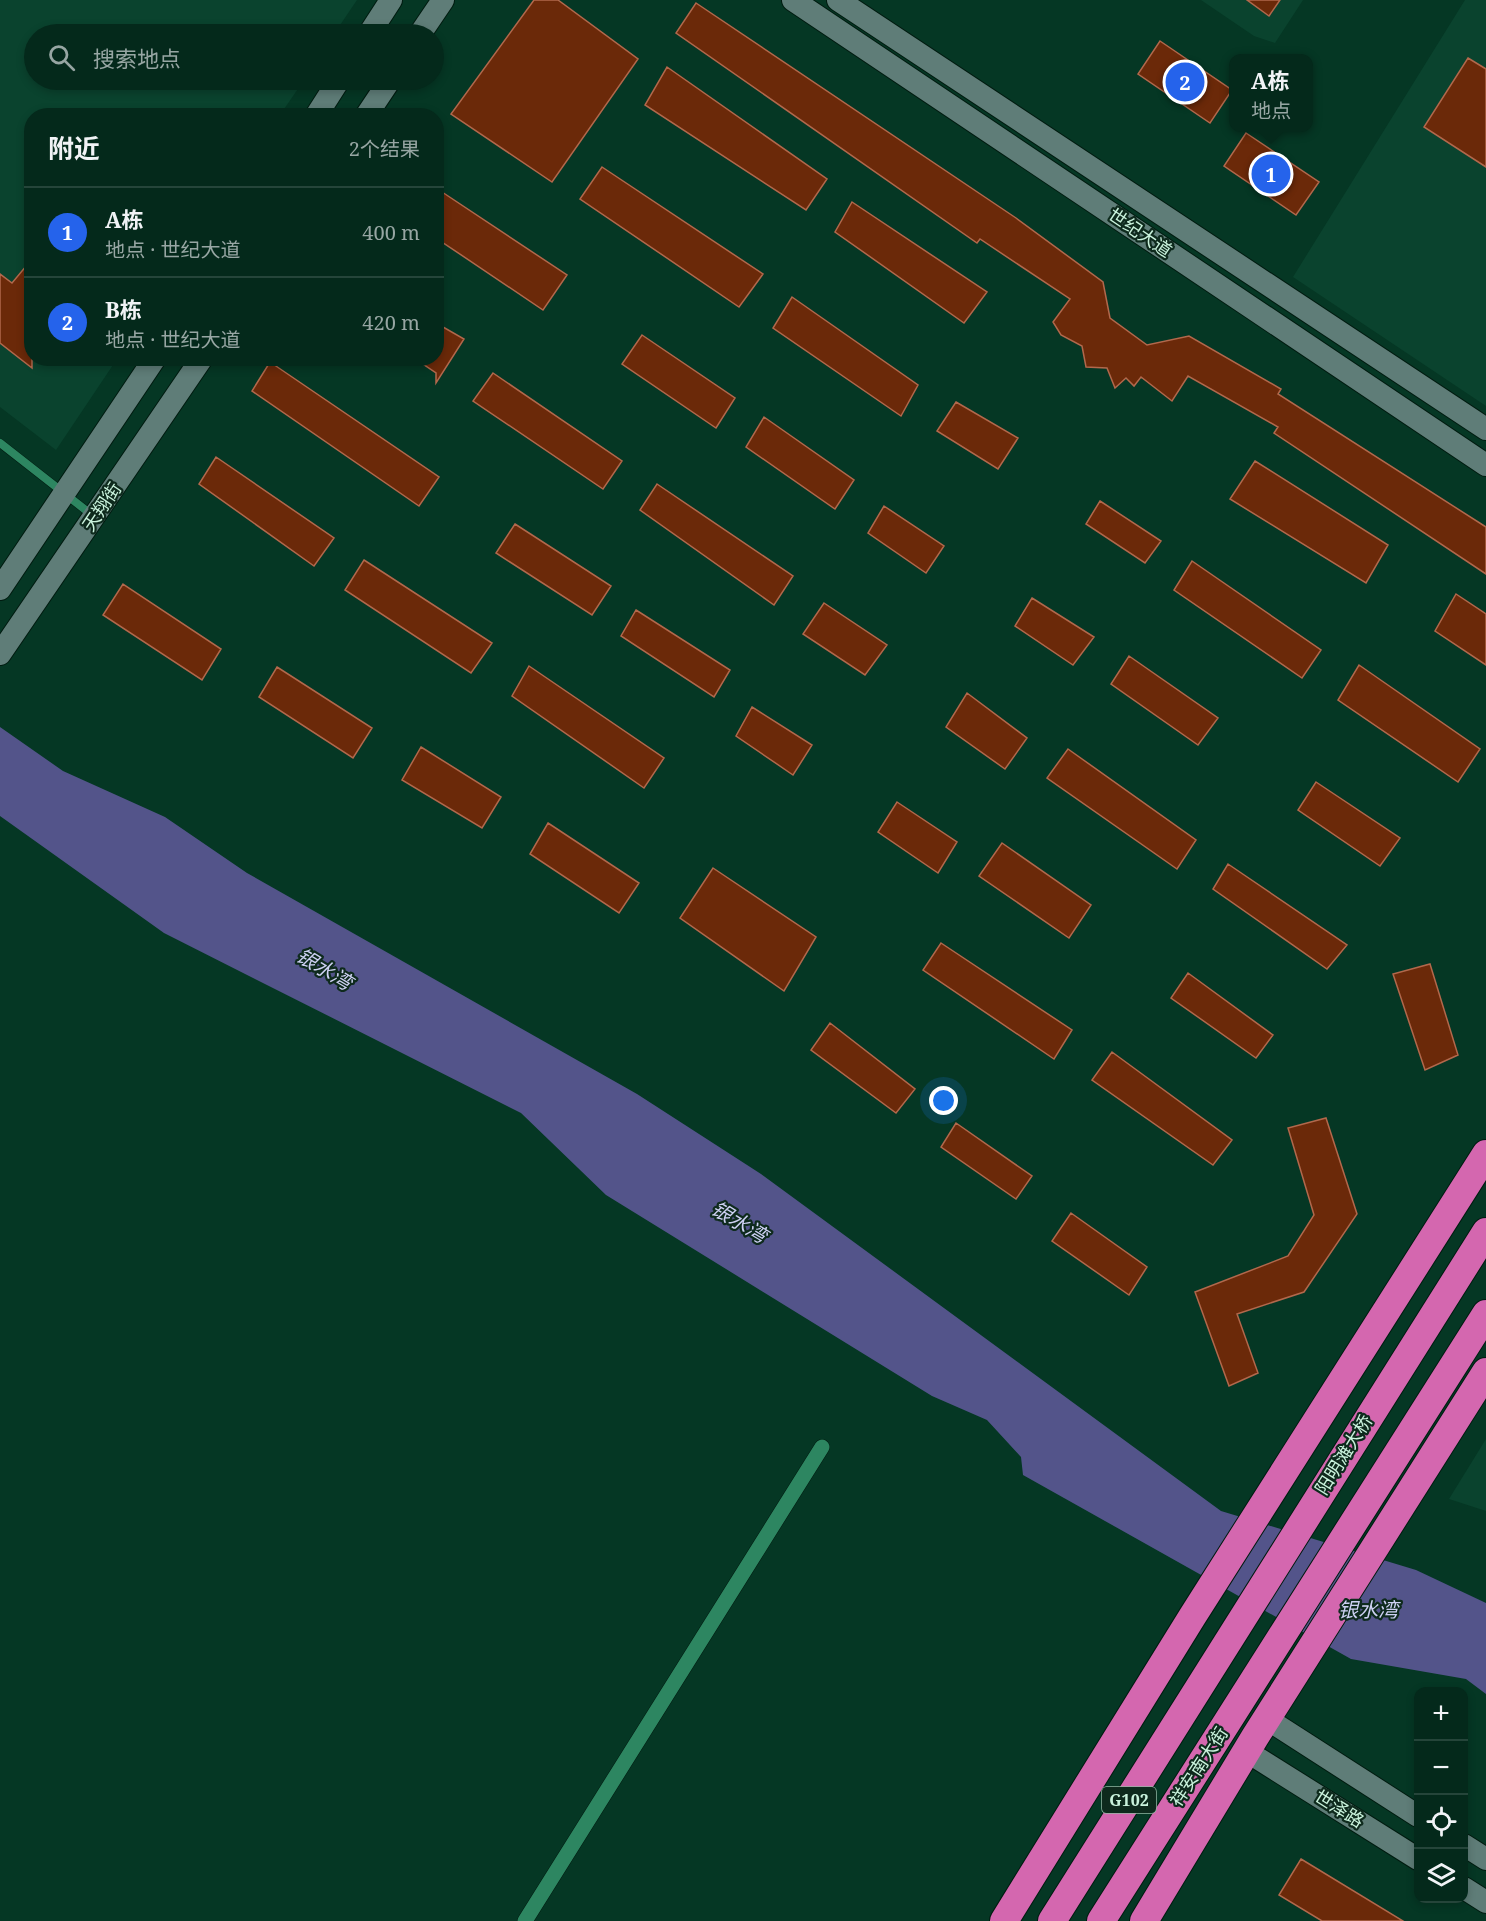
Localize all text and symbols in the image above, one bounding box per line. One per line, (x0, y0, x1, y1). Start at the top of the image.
search box (24, 24, 444, 90)
icon: search (45, 41, 78, 74)
text: 搜索地点 (93, 43, 181, 73)
popup (1229, 54, 1313, 132)
pin: 2 (1166, 60, 1204, 104)
text: A栋 (1251, 65, 1290, 95)
text: 地点 (1251, 97, 1291, 124)
text: 附近 (48, 130, 100, 166)
text: 2个结果 (349, 135, 420, 162)
pin: 1 (1252, 152, 1290, 196)
street label: 世纪大道 (1104, 202, 1177, 262)
text: A栋 (105, 204, 144, 234)
text: 1 (62, 219, 73, 246)
text: 400 m (362, 219, 420, 246)
text: 地点 · 世纪大道 (105, 236, 240, 263)
text: B栋 (105, 294, 142, 324)
text: 2 (62, 309, 73, 336)
text: 420 m (362, 309, 420, 336)
text: 地点 · 世纪大道 (105, 326, 240, 353)
street label: 天翔街 (76, 477, 126, 536)
water label: 银水湾 (292, 942, 359, 997)
your location (929, 1086, 958, 1115)
water label: 银水湾 (707, 1195, 774, 1250)
street label: 阳明滩大桥 (1309, 1410, 1377, 1499)
water label: 银水湾 (1338, 1596, 1401, 1623)
map controls (1414, 1687, 1468, 1903)
button: + (1414, 1687, 1468, 1741)
street label: 祥安南大街 (1164, 1722, 1233, 1811)
button: − (1414, 1741, 1468, 1795)
street label: 世泽路 (1310, 1784, 1369, 1833)
road number: G102 (1102, 1787, 1156, 1813)
button: locate (1414, 1795, 1468, 1849)
button: layers (1414, 1849, 1468, 1903)

